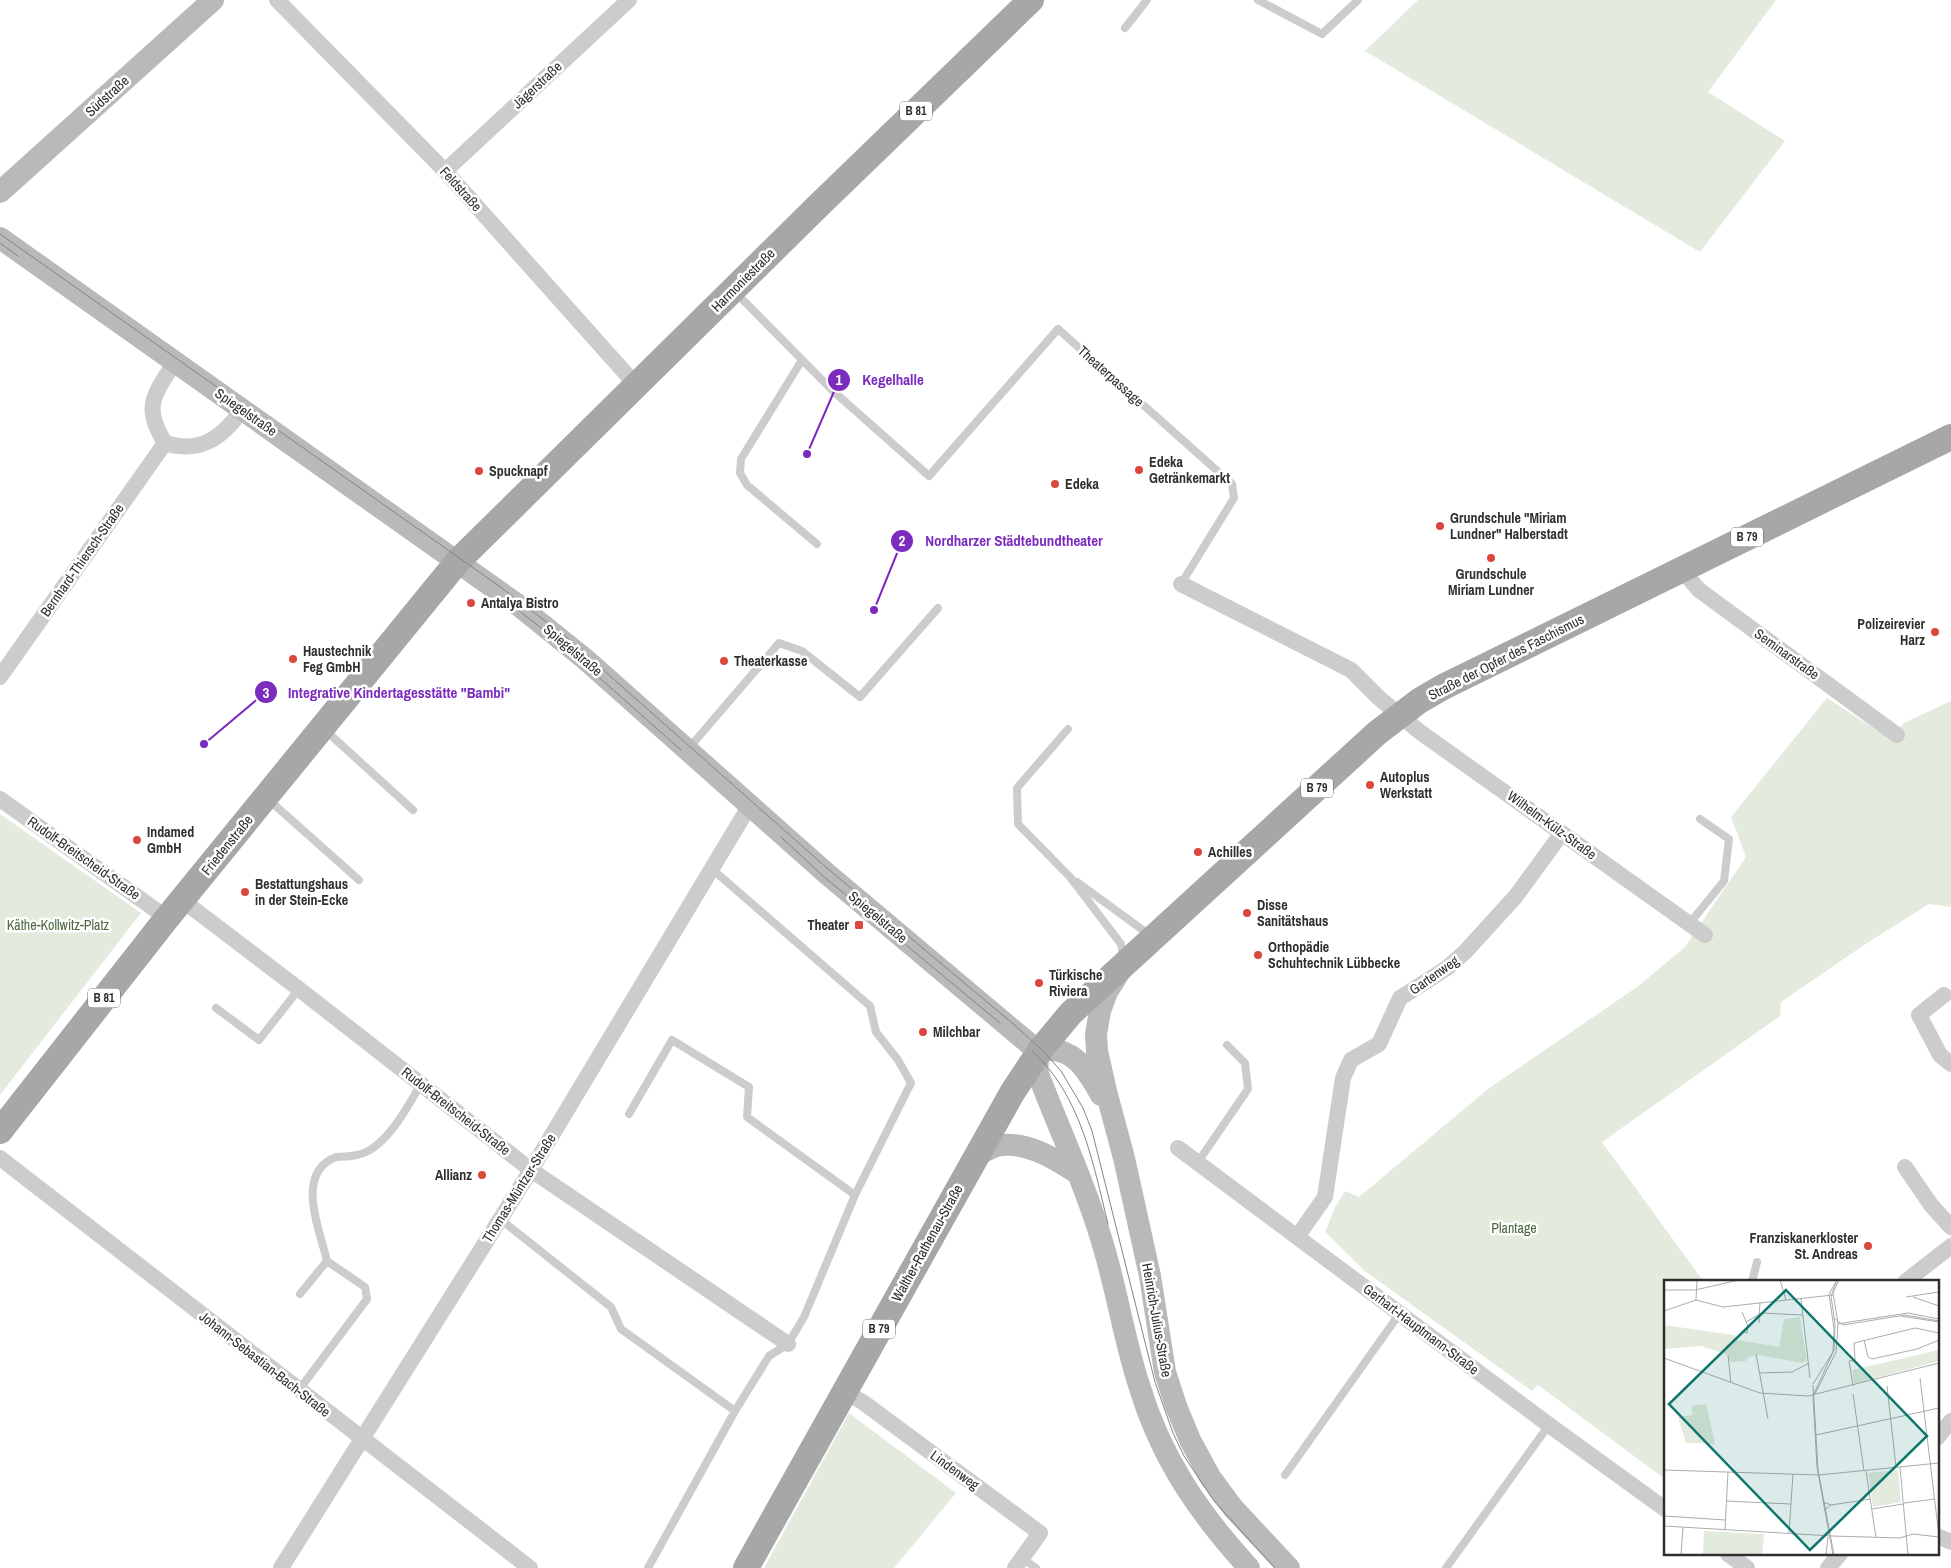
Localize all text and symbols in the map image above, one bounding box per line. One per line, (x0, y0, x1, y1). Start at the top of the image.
street label: Jägerstraße (508, 58, 566, 112)
street label: Südstraße (81, 72, 133, 120)
road number: B 81 (900, 102, 932, 120)
street label: Feldstraße (436, 163, 486, 215)
street label: Harmoniestraße (707, 244, 779, 316)
street label: Theaterpassage (1074, 342, 1148, 410)
callout: Kegelhalle (827, 365, 933, 395)
text: 1 (836, 369, 843, 390)
text: Kegelhalle (862, 369, 924, 390)
street label: Spiegelstraße (212, 384, 280, 440)
place label: Edeka Getränkemarkt (1149, 453, 1230, 487)
place label: Spucknapf (489, 462, 548, 480)
marker: Edeka Getränkemarkt (1133, 464, 1145, 476)
marker: Spucknapf (473, 465, 485, 477)
place label: Edeka (1065, 475, 1099, 493)
marker: Edeka (1049, 478, 1061, 490)
street label: Bernhard-Thiersch-Straße (36, 500, 128, 620)
place label: Grundschule "Miriam Lundner" Halberstadt (1450, 509, 1568, 543)
marker: Grundschule "Miriam Lundner" Halberstadt (1434, 520, 1446, 532)
callout: Nordharzer Städtebundtheater (890, 526, 1113, 556)
road number: B 79 (1731, 528, 1763, 546)
text: 2 (899, 530, 906, 551)
text: Nordharzer Städtebundtheater (925, 530, 1103, 551)
marker: Grundschule Miriam Lundner (1485, 552, 1497, 564)
place label: Grundschule Miriam Lundner (1448, 565, 1535, 599)
place label: Antalya Bistro (481, 594, 559, 612)
marker: Antalya Bistro (465, 597, 477, 609)
street label: Straße der Opfer des Faschismus (1425, 610, 1587, 704)
place label: Polizeirevier Harz (1857, 615, 1926, 649)
street label: Spiegelstraße (540, 620, 606, 680)
street label: Seminarstraße (1751, 624, 1823, 684)
marker: Polizeirevier Harz (1929, 626, 1941, 638)
place label: Haustechnik Feg GmbH (303, 642, 372, 676)
place label: Theaterkasse (734, 652, 807, 670)
marker: Haustechnik Feg GmbH (287, 653, 299, 665)
marker: Theaterkasse (718, 655, 730, 667)
callout: Integrative Kindertagesstätte "Bambi" (253, 677, 520, 707)
text: 3 (263, 682, 270, 703)
text: Integrative Kindertagesstätte "Bambi" (288, 682, 510, 703)
place label: Autoplus Werkstatt (1380, 768, 1432, 802)
road number: B 79 (1301, 778, 1333, 798)
marker: Autoplus Werkstatt (1364, 779, 1376, 791)
street label: Wilhelm-Külz-Straße (1504, 787, 1600, 863)
street label: Friedenstraße (197, 811, 257, 879)
street label: Rudolf-Breitscheid-Straße (24, 812, 144, 904)
place label: Indamed GmbH (147, 823, 194, 857)
marker: Indamed GmbH (131, 834, 143, 846)
place label: Achilles (1208, 843, 1252, 861)
marker: Achilles (1192, 846, 1204, 858)
place label: Bestattungshaus in der Stein-Ecke (255, 875, 348, 909)
marker: Bestattungshaus in der Stein-Ecke (239, 886, 251, 898)
street label: Spiegelstraße (845, 887, 911, 947)
place label: Disse Sanitätshaus (1257, 896, 1328, 930)
marker: Disse Sanitätshaus (1241, 907, 1253, 919)
park label: Käthe-Kollwitz-Platz (7, 916, 110, 934)
place label: Theater (808, 916, 850, 934)
marker: Theater (853, 919, 865, 931)
place label: Orthopädie Schuhtechnik Lübbecke (1268, 938, 1400, 972)
marker: Orthopädie Schuhtechnik Lübbecke (1252, 949, 1264, 961)
street label: Gartenweg (1406, 951, 1463, 998)
place label: Türkische Riviera (1049, 966, 1102, 1000)
marker: Türkische Riviera (1033, 977, 1045, 989)
road number: B 81 (88, 988, 120, 1008)
place label: Milchbar (933, 1023, 981, 1041)
marker: Milchbar (917, 1026, 929, 1038)
street label: Rudolf-Breitscheid-Straße (398, 1063, 514, 1159)
street label: Thomas-Müntzer-Straße (478, 1130, 560, 1246)
place label: Allianz (435, 1166, 472, 1184)
marker: Allianz (476, 1169, 488, 1181)
street label: Walther-Rathenau-Straße (887, 1181, 967, 1305)
park label: Plantage (1491, 1219, 1537, 1237)
place label: Franziskanerkloster St. Andreas (1750, 1229, 1859, 1263)
marker: Franziskanerkloster St. Andreas (1862, 1240, 1874, 1252)
street label: Heinrich-Julius-Straße (1138, 1262, 1176, 1378)
street label: Gerhart-Hauptmann-Straße (1360, 1280, 1482, 1378)
inset map (1664, 1280, 1938, 1556)
street label: Johann-Sebastian-Bach-Straße (196, 1307, 334, 1421)
road number: B 79 (863, 1320, 895, 1338)
street label: Lindenweg (927, 1446, 984, 1494)

